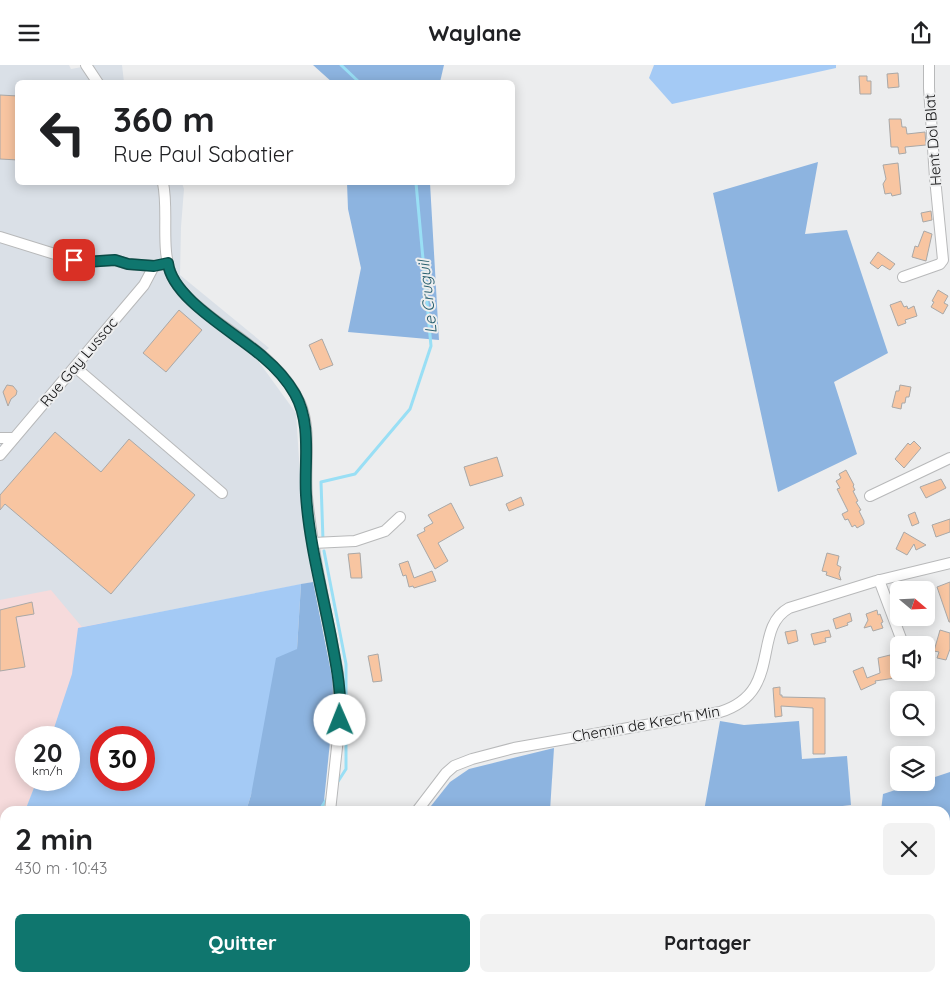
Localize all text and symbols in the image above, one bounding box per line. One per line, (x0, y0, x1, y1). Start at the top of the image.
icon: menu (15, 19, 43, 47)
text: Waylane (428, 19, 522, 47)
icon: share (907, 19, 935, 47)
street label: Hent Dol Blat (920, 93, 945, 187)
text: 360 m (113, 97, 215, 141)
icon: left (30, 100, 95, 165)
text: Rue Paul Sabatier (113, 140, 294, 168)
pin (53, 239, 95, 281)
icon: arrive (60, 246, 88, 274)
water label: Le Cruguil (413, 257, 441, 335)
street label: Rue Gay Lussac (36, 313, 122, 410)
north arrow (890, 581, 935, 626)
map controls (890, 581, 935, 791)
button: sound (890, 636, 935, 681)
button: search (890, 691, 935, 736)
position arrow (313, 693, 365, 745)
street label: Chemin de Krec'h Min (571, 701, 721, 746)
speed limit sign: 30 (90, 726, 155, 791)
text: 20 (33, 737, 62, 768)
button: layers (890, 746, 935, 791)
text: km/h (32, 763, 63, 778)
text: 2 min (15, 820, 93, 858)
button: close (883, 823, 935, 875)
text: 430 m · 10:43 (15, 858, 107, 878)
button: Quitter (15, 914, 470, 972)
button: Partager (480, 914, 935, 972)

